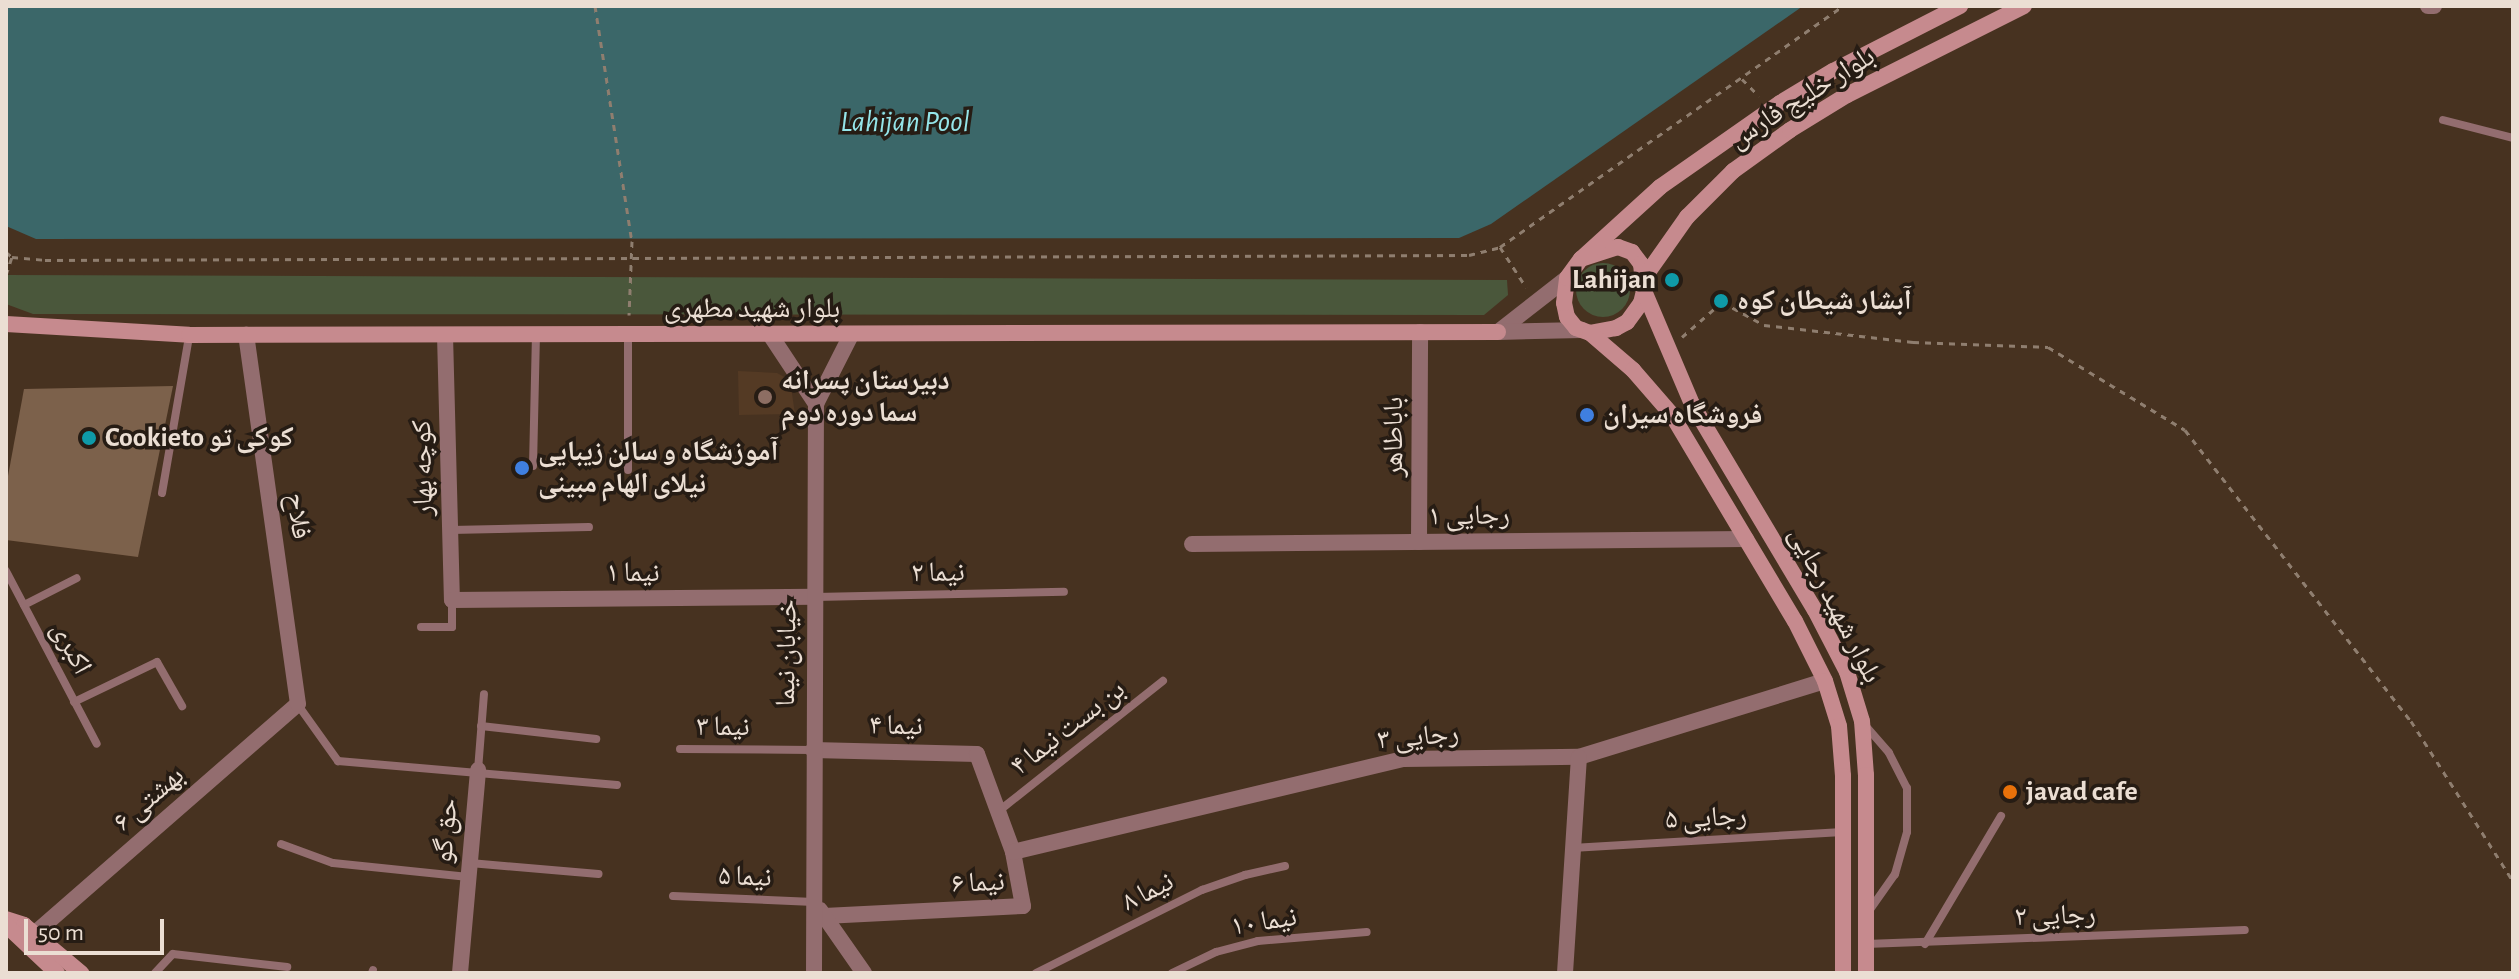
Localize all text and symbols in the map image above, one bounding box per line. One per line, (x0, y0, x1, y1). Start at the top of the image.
street label: بلوار خلیج فارس (1723, 40, 1881, 156)
water label: Lahijan Pool (840, 104, 970, 140)
place label: Lahijan (1572, 263, 1656, 297)
marker: Lahijan (1663, 271, 1681, 289)
place label: آبشار شیطان کوه (1737, 284, 1912, 318)
street label: بلوار شهید مطهری (664, 292, 840, 326)
marker: آبشار شیطان کوه (1712, 292, 1730, 310)
place label: دبیرستان پسرانه سما دوره دوم (781, 364, 950, 430)
marker: دبیرستان پسرانه سما دوره دوم (756, 388, 774, 406)
street label: باباطاهر (1377, 397, 1411, 477)
place label: فروشگاه سیران (1603, 398, 1762, 432)
marker: فروشگاه سیران (1578, 406, 1596, 424)
street label: کوچه بهار (405, 420, 441, 516)
place label: Cookieto کوکی تو (105, 421, 294, 455)
marker: Cookieto کوکی تو (80, 429, 98, 447)
place label: آموزشگاه و سالن زیبایی نیلای الهام مبینی (538, 435, 778, 501)
marker: آموزشگاه و سالن زیبایی نیلای الهام مبینی (513, 459, 531, 477)
street label: فلاح (278, 491, 318, 541)
street label: رجایی ۱ (1428, 498, 1510, 534)
street label: بلوار شهید رجایی (1781, 521, 1889, 689)
street label: نیما ۱ (606, 556, 660, 590)
street label: نیما ۲ (911, 556, 965, 590)
street label: خیابان نیما (769, 599, 805, 707)
street label: اکبری (43, 616, 99, 680)
street label: بن بست نیما ۴ (1004, 673, 1132, 783)
street label: نیما ۴ (869, 709, 923, 743)
street label: نیما ۳ (696, 710, 750, 744)
street label: رجایی ۳ (1376, 717, 1460, 757)
street label: بهشتی ۶ (106, 759, 192, 839)
place label: javad cafe (2026, 775, 2138, 809)
marker: javad cafe (2001, 783, 2019, 801)
street label: حق گو (426, 797, 466, 865)
street label: رجایی ۵ (1664, 799, 1748, 837)
street label: نیما ۵ (718, 859, 772, 895)
street label: نیما ۶ (950, 865, 1006, 901)
street label: نیما ۸ (1116, 865, 1180, 919)
street label: رجایی ۲ (2014, 898, 2096, 934)
street label: نیما ۱۰ (1229, 900, 1299, 944)
scale bar (28, 903, 168, 953)
text: 50 m (38, 921, 84, 945)

